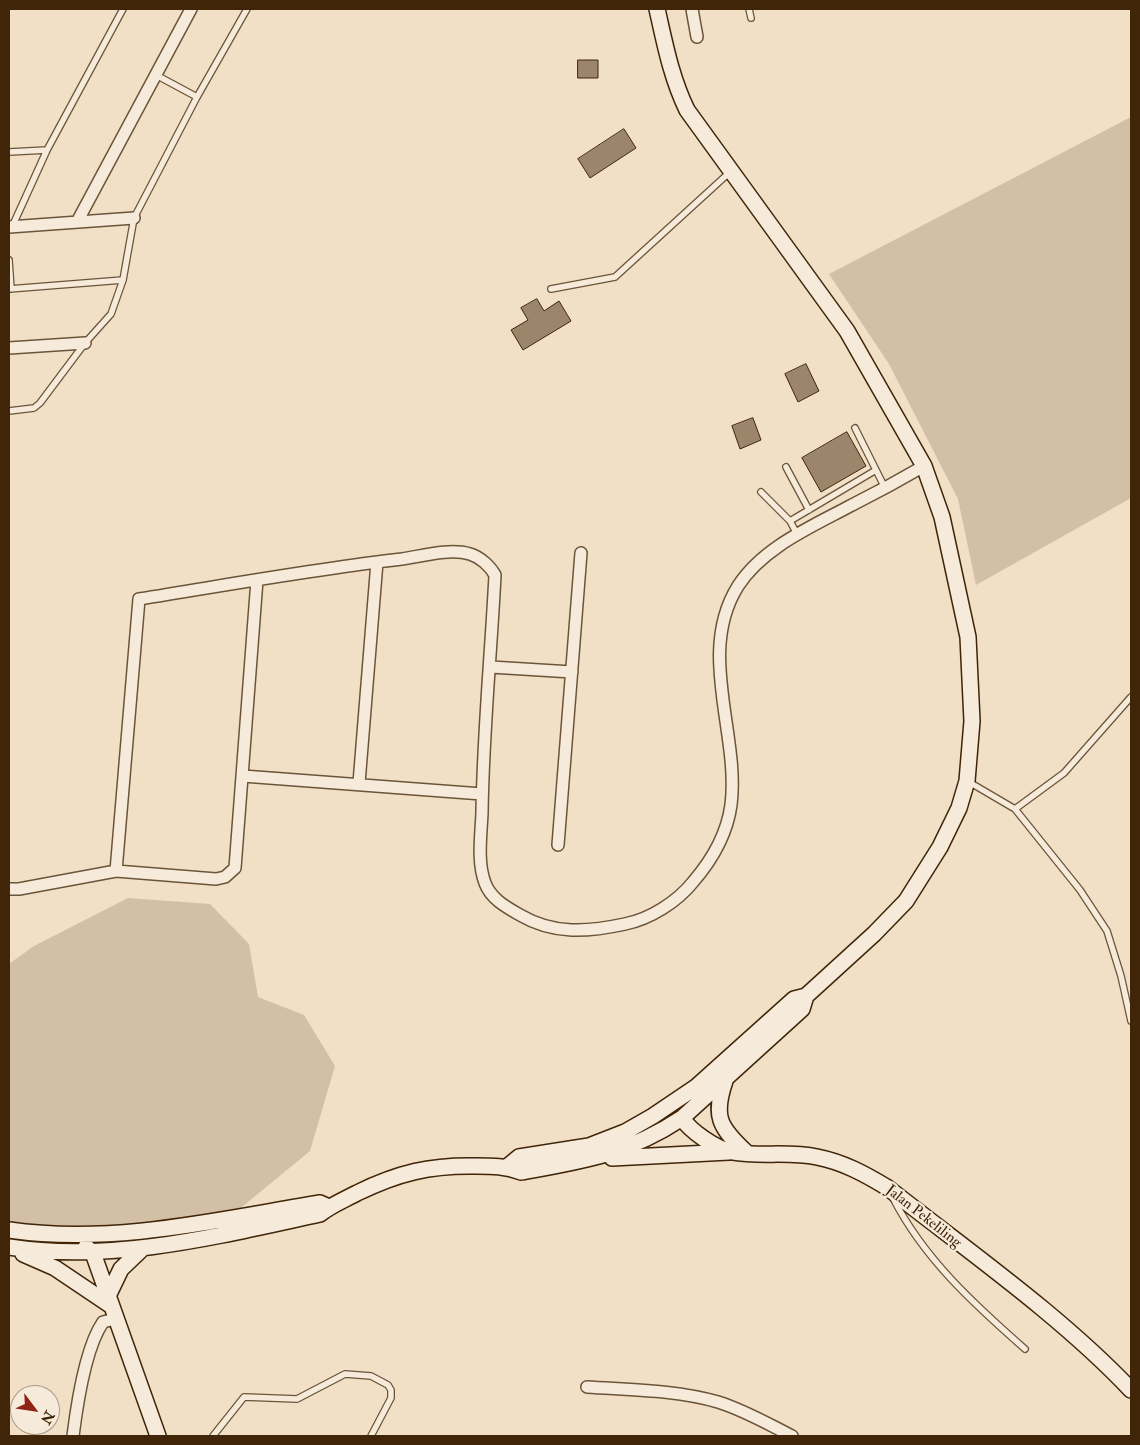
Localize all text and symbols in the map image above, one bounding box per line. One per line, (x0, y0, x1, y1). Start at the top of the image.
street label: Jalan Pekeliling (881, 1182, 965, 1252)
north arrow (10, 1385, 60, 1435)
text: N (37, 1408, 58, 1427)

